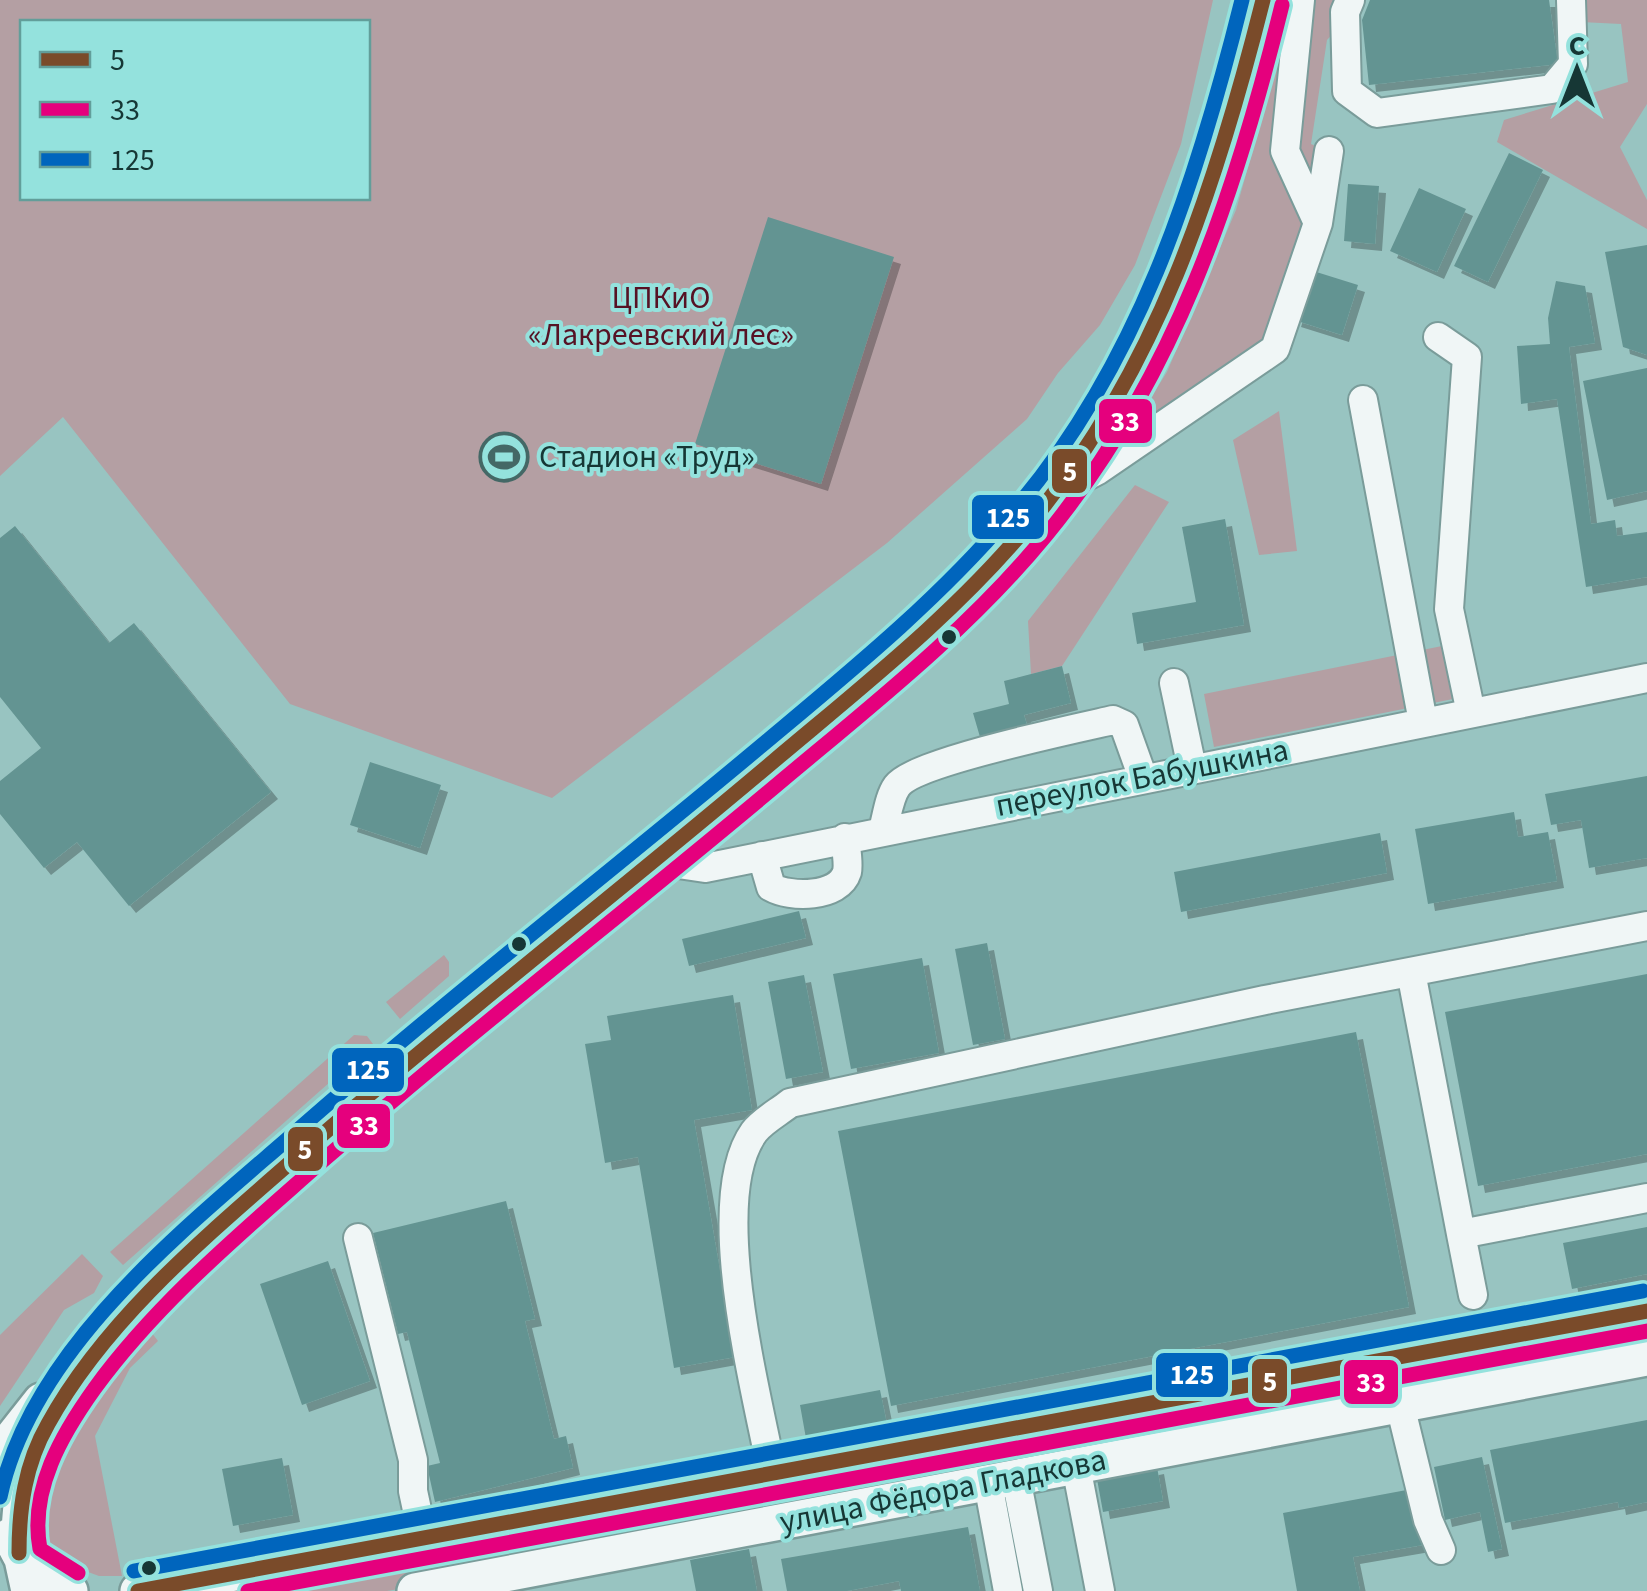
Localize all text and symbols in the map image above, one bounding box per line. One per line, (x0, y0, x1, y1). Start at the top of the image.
legend (20, 20, 370, 200)
north arrow (1527, 20, 1627, 120)
text: С (1569, 26, 1585, 66)
text: 5 (110, 39, 125, 82)
text: 33 (110, 89, 140, 132)
text: 125 (110, 139, 155, 182)
park label: ЦПКиО «Лакреевский лес» (528, 275, 794, 358)
line badge: 33 (1097, 397, 1154, 445)
text: 33 (1110, 402, 1140, 442)
sports icon: Стадион «Труд» (478, 431, 530, 483)
place label: Стадион «Труд» (539, 434, 755, 480)
line badge: 5 (1050, 447, 1089, 495)
text: 5 (1063, 452, 1077, 492)
line badge: 125 (970, 493, 1046, 541)
text: 125 (986, 498, 1030, 538)
unlabelled marker (939, 627, 959, 647)
street label: переулок Бабушкина (992, 727, 1292, 829)
unlabelled marker (509, 934, 529, 954)
line badge: 125 (330, 1046, 406, 1094)
text: 125 (346, 1050, 390, 1090)
line badge: 33 (335, 1102, 392, 1150)
text: 33 (349, 1106, 379, 1146)
line badge: 5 (286, 1125, 325, 1173)
text: 5 (298, 1130, 312, 1170)
line badge: 125 (1154, 1351, 1230, 1399)
text: 125 (1170, 1355, 1214, 1395)
line badge: 5 (1250, 1357, 1289, 1405)
line badge: 33 (1342, 1358, 1400, 1406)
text: 5 (1263, 1362, 1277, 1402)
text: 33 (1356, 1363, 1386, 1403)
street label: улица Фёдора Гладкова (776, 1437, 1110, 1545)
unlabelled marker (139, 1558, 159, 1578)

